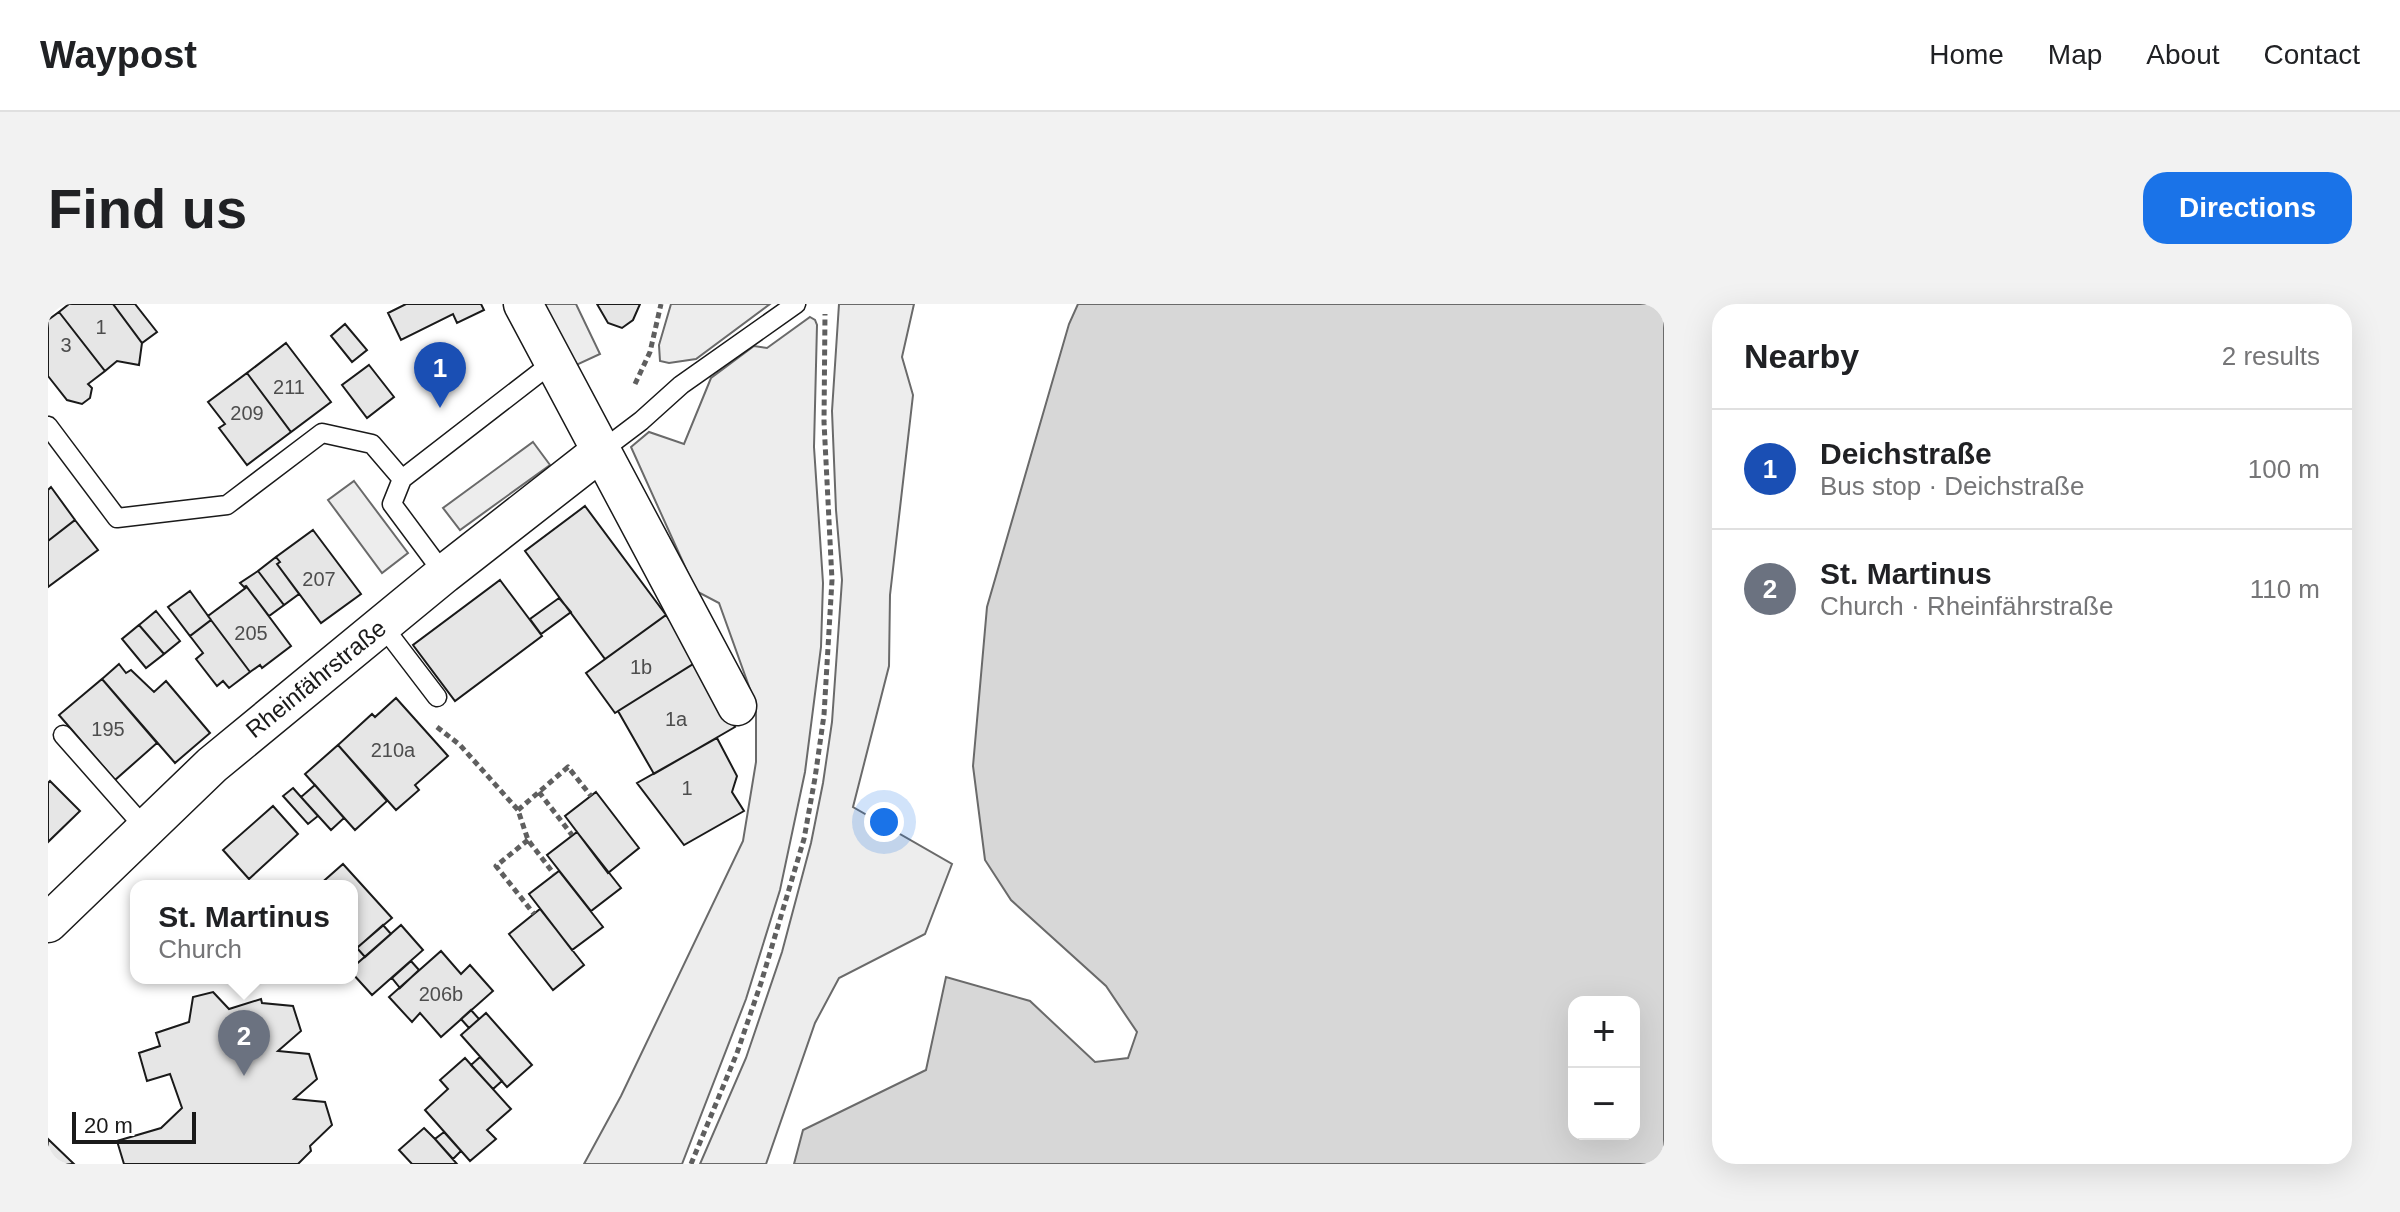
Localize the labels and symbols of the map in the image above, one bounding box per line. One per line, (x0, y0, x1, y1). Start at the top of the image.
house number: 1 (95, 316, 107, 338)
house number: 3 (60, 334, 72, 356)
pin: 1 (414, 342, 466, 408)
house number: 211 (273, 376, 305, 398)
house number: 209 (230, 402, 264, 424)
house number: 207 (302, 568, 336, 590)
street label: Rheinfährstraße (240, 614, 391, 743)
house number: 205 (234, 622, 268, 644)
house number: 1b (630, 656, 652, 678)
house number: 1a (665, 708, 688, 730)
house number: 195 (91, 718, 125, 740)
house number: 210a (371, 739, 416, 761)
house number: 1 (681, 777, 693, 799)
your location (864, 802, 904, 842)
house number: 206b (419, 983, 463, 1005)
pin: 2 (218, 1010, 270, 1076)
scale bar (72, 1108, 196, 1144)

